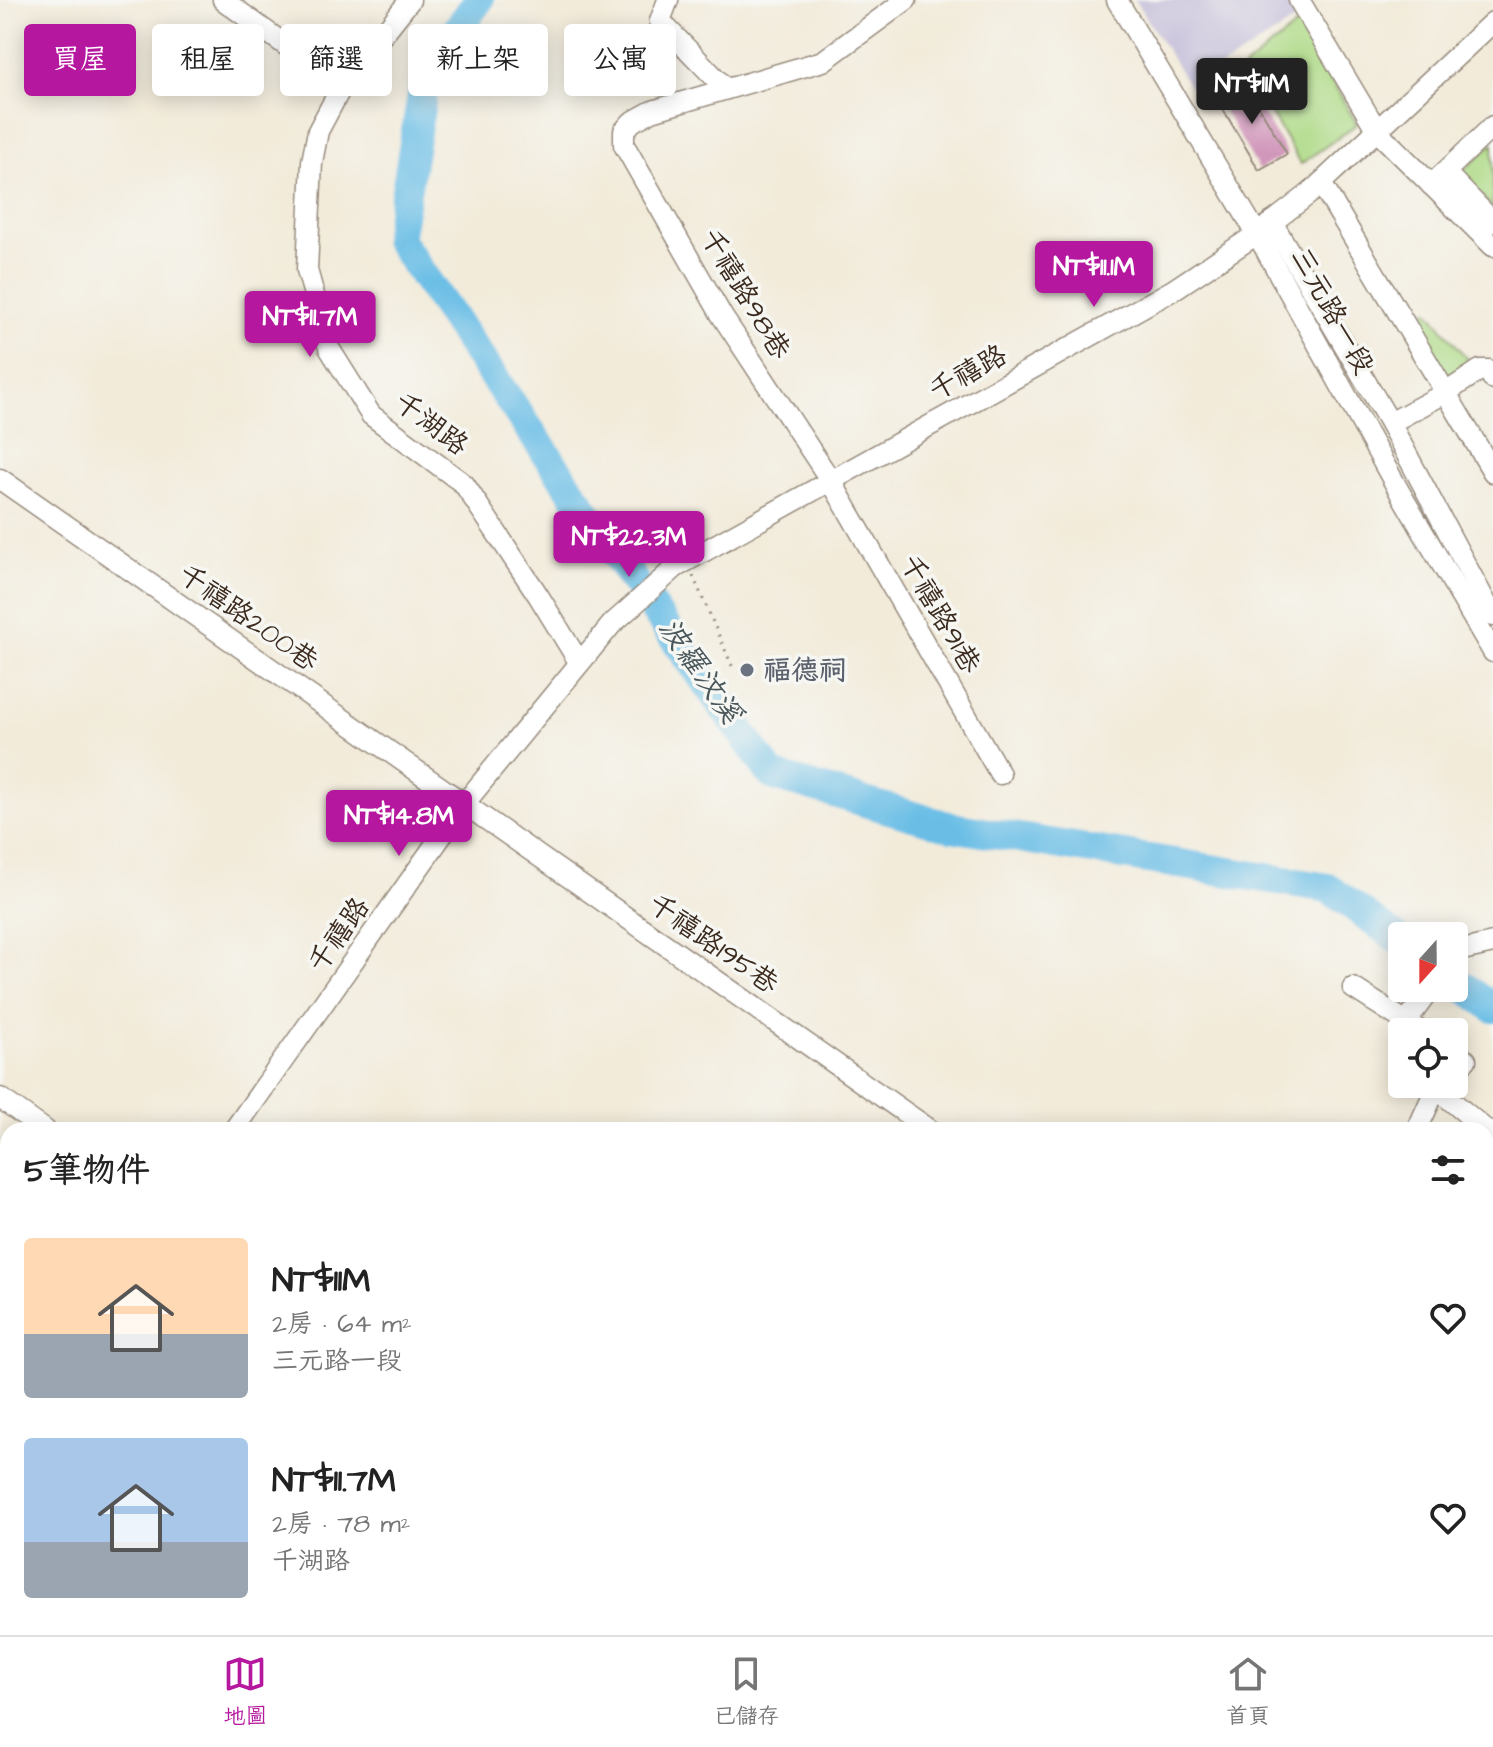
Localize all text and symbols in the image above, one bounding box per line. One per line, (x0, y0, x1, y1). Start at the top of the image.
chip: 買屋 (24, 24, 136, 96)
chip: 租屋 (152, 24, 264, 96)
chip: 篩選 (280, 24, 392, 96)
chip: 新上架 (408, 24, 548, 96)
chip: 公寓 (564, 24, 676, 96)
pin: NT$11M (1187, 58, 1317, 126)
text: NT$11M (1214, 66, 1290, 102)
street label: 千禧路98巷 (691, 221, 800, 368)
street label: 三元路一段 (1281, 240, 1383, 382)
pin: NT$11.1M (1011, 241, 1177, 309)
text: NT$11.1M (1053, 249, 1135, 285)
pin: NT$11.7M (227, 291, 393, 359)
text: NT$11.7M (263, 299, 357, 335)
street label: 千禧路 (922, 336, 1014, 410)
street label: 千湖路 (386, 383, 476, 465)
pin: NT$22.3M (546, 511, 712, 579)
text: NT$22.3M (571, 519, 687, 555)
street label: 千禧路91巷 (890, 547, 990, 682)
street label: 千禧路200巷 (170, 555, 327, 681)
water label: 波羅汶溪 (648, 610, 753, 734)
place label: 福德祠 (763, 651, 847, 690)
marker: 福德祠 (738, 661, 756, 679)
pin: NT$14.8M (316, 790, 482, 858)
text: NT$14.8M (344, 798, 454, 834)
street label: 千禧路195巷 (640, 885, 787, 1004)
street label: 千禧路 (299, 889, 379, 981)
north arrow (1388, 922, 1468, 1002)
map controls (1388, 922, 1468, 1098)
button: locate (1388, 1018, 1468, 1098)
text: 5筆物件 (24, 1147, 150, 1195)
icon: filters (1426, 1148, 1470, 1192)
text: NT$11M (272, 1257, 370, 1305)
icon: home (88, 1270, 184, 1366)
icon: heart (1426, 1296, 1470, 1340)
text: 2房 · 64 m² (272, 1306, 412, 1342)
text: 三元路一段 (272, 1343, 402, 1379)
text: NT$11.7M (272, 1457, 396, 1505)
icon: home (88, 1470, 184, 1566)
icon: heart (1426, 1496, 1470, 1540)
text: 2房 · 78 m² (272, 1506, 411, 1542)
text: 千湖路 (272, 1543, 350, 1579)
tab: 地圖 (223, 1652, 267, 1732)
tab: 已儲存 (713, 1652, 780, 1732)
tab: 首頁 (1226, 1652, 1270, 1732)

